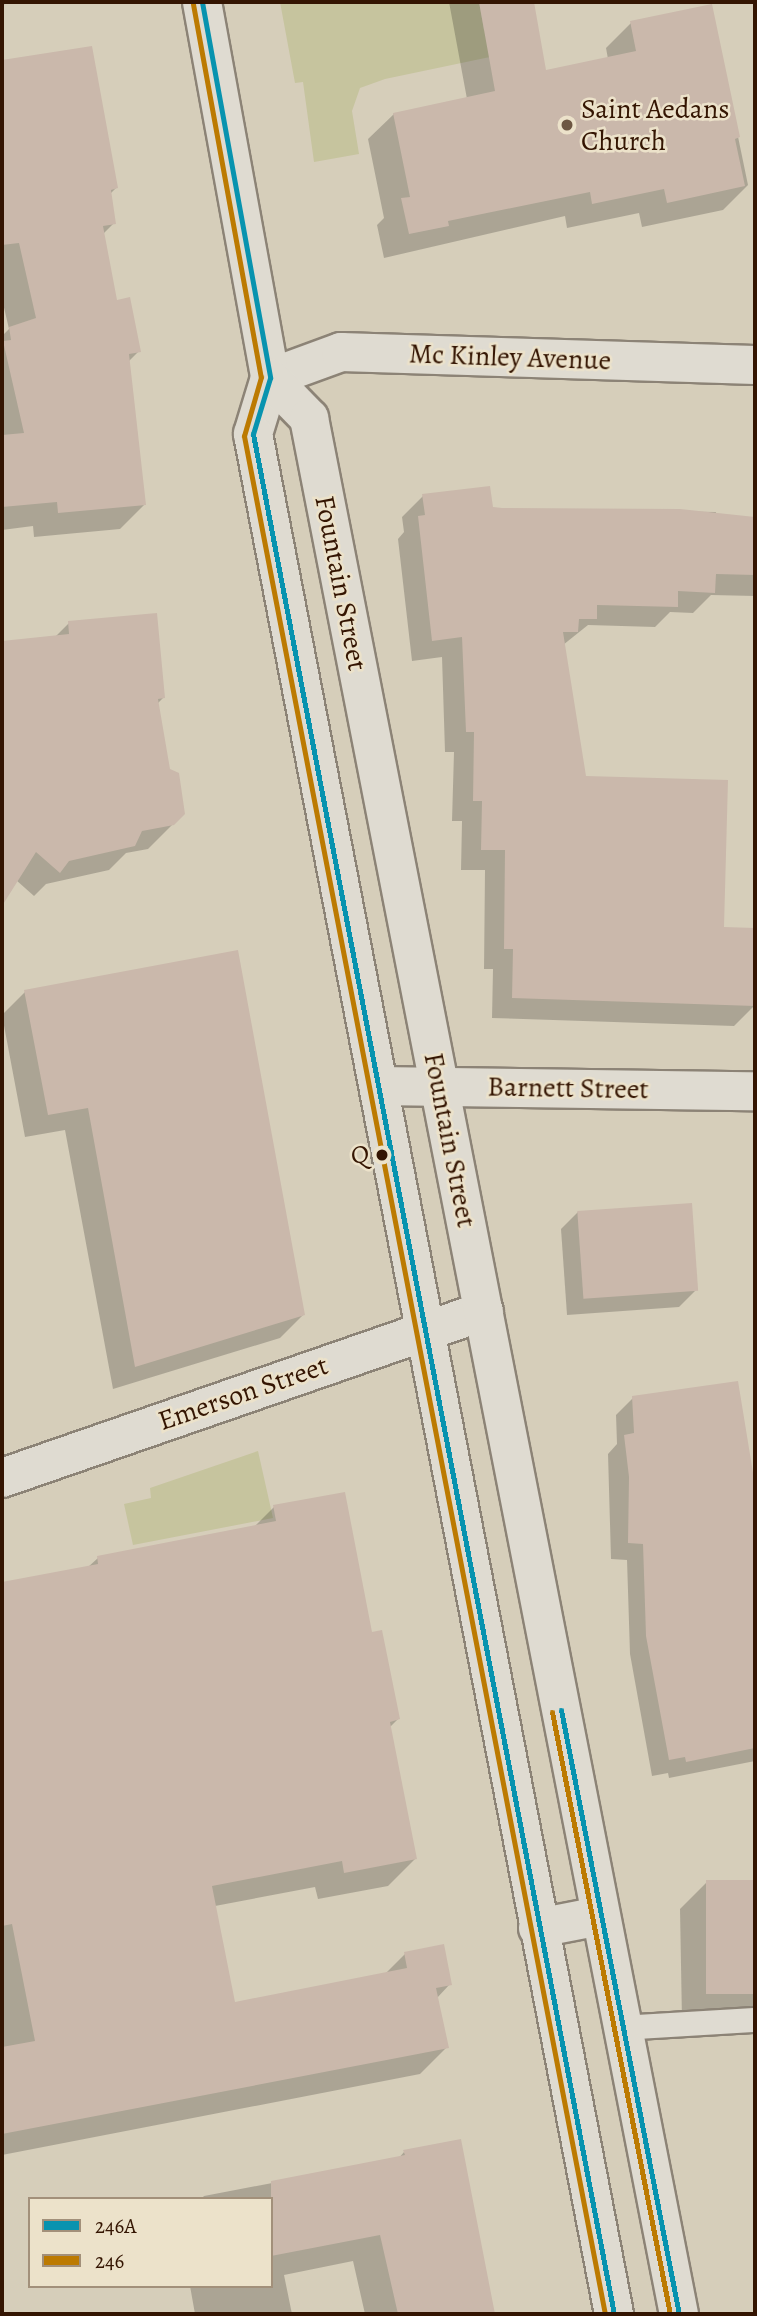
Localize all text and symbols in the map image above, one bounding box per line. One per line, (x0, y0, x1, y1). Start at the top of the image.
place label: Saint Aedans Church (581, 92, 730, 158)
marker: Saint Aedans Church (559, 117, 575, 133)
street label: Mc Kinley Avenue (408, 337, 612, 377)
street label: Fountain Street (308, 493, 374, 673)
street label: Fountain Street (417, 1050, 483, 1230)
street label: Barnett Street (487, 1070, 649, 1106)
place label: Q (351, 1139, 369, 1171)
marker: Q (375, 1148, 389, 1162)
street label: Emerson Street (154, 1348, 332, 1438)
legend (28, 2197, 273, 2288)
text: 246A (95, 2212, 136, 2240)
text: 246 (95, 2247, 124, 2275)

